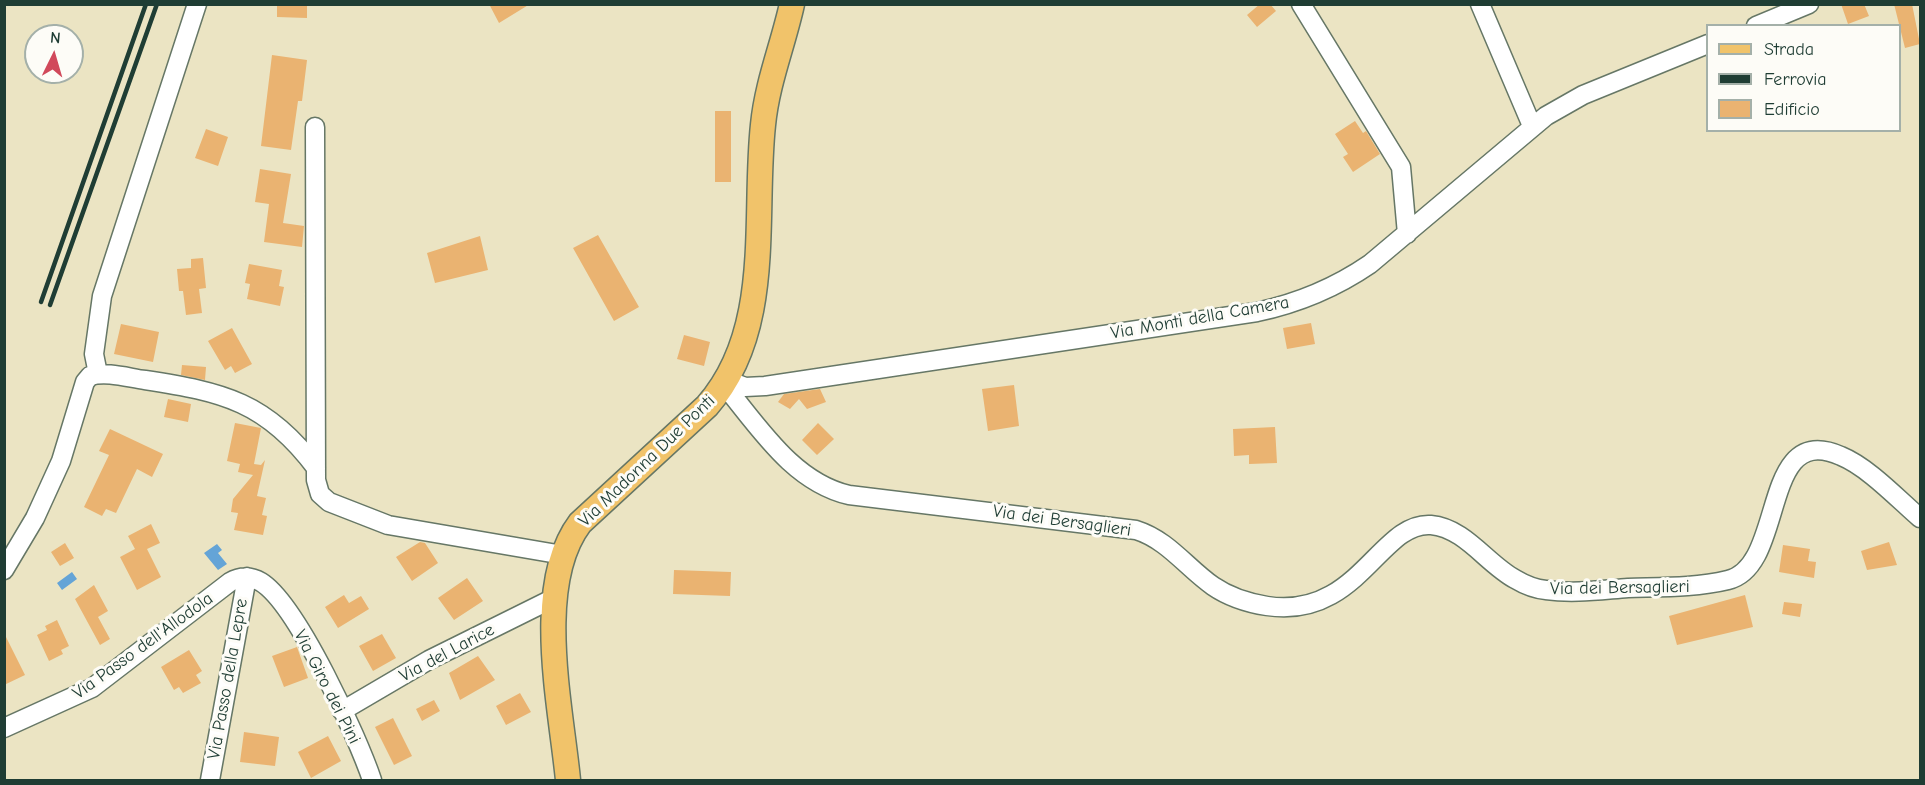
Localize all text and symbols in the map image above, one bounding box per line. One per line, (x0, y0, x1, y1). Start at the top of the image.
north arrow (24, 24, 84, 84)
legend (1706, 24, 1901, 132)
text: N (49, 29, 61, 47)
text: Strada (1764, 39, 1814, 60)
text: Ferrovia (1764, 69, 1827, 90)
text: Edificio (1764, 99, 1820, 120)
street label: Via Monti della Camera (1109, 292, 1291, 344)
street label: Via Madonna Due Ponti (574, 390, 720, 532)
street label: Via dei Bersaglieri (991, 501, 1133, 541)
street label: Via dei Bersaglieri (1550, 576, 1690, 600)
street label: Via Passo dell'Allodola (69, 588, 217, 704)
street label: Via Passo della Lepre (203, 597, 253, 761)
street label: Via del Larice (396, 619, 498, 687)
street label: Via Giro dei Pini (289, 626, 365, 748)

